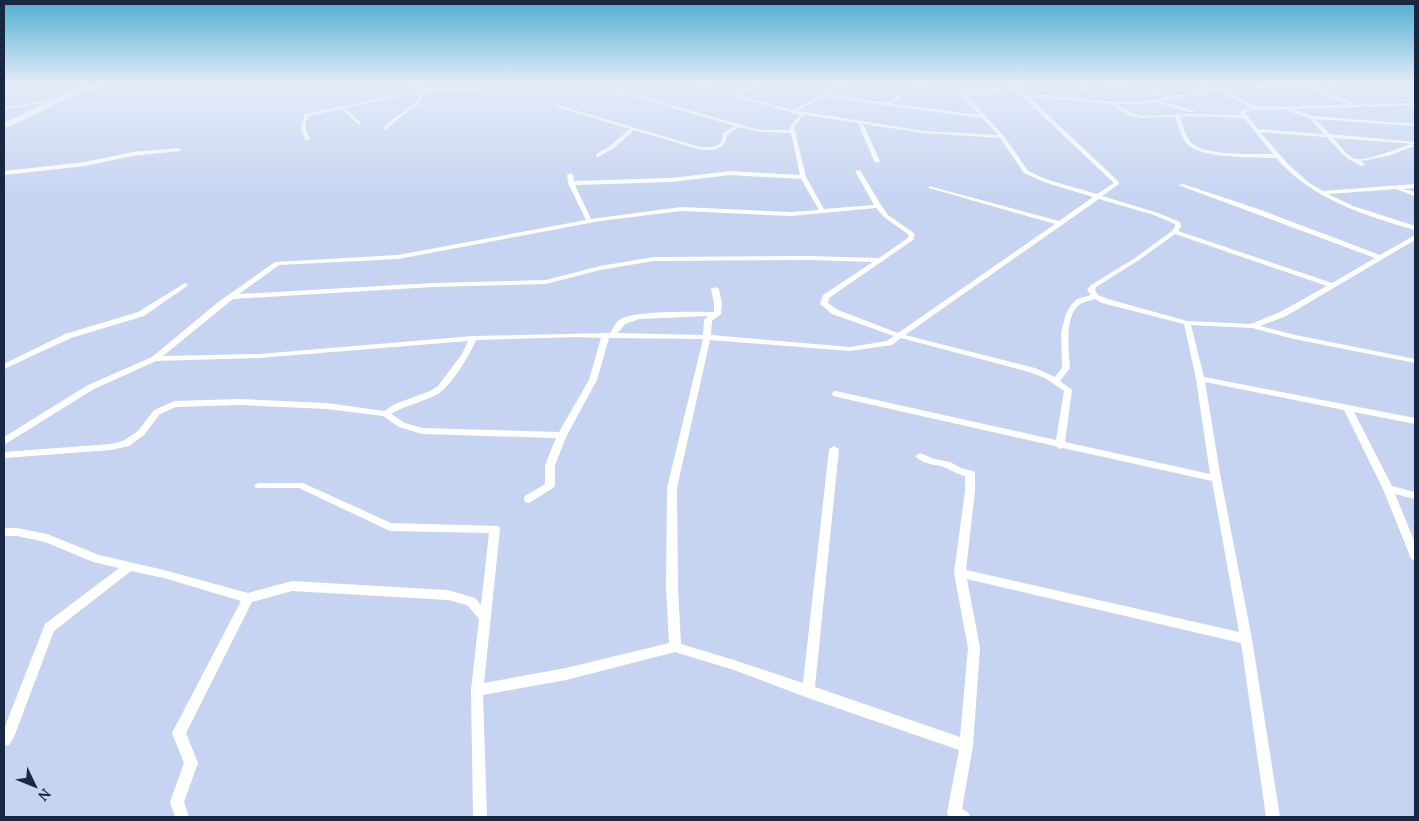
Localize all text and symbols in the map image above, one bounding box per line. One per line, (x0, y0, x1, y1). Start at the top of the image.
north arrow (10, 761, 60, 811)
text: N (34, 785, 55, 805)

